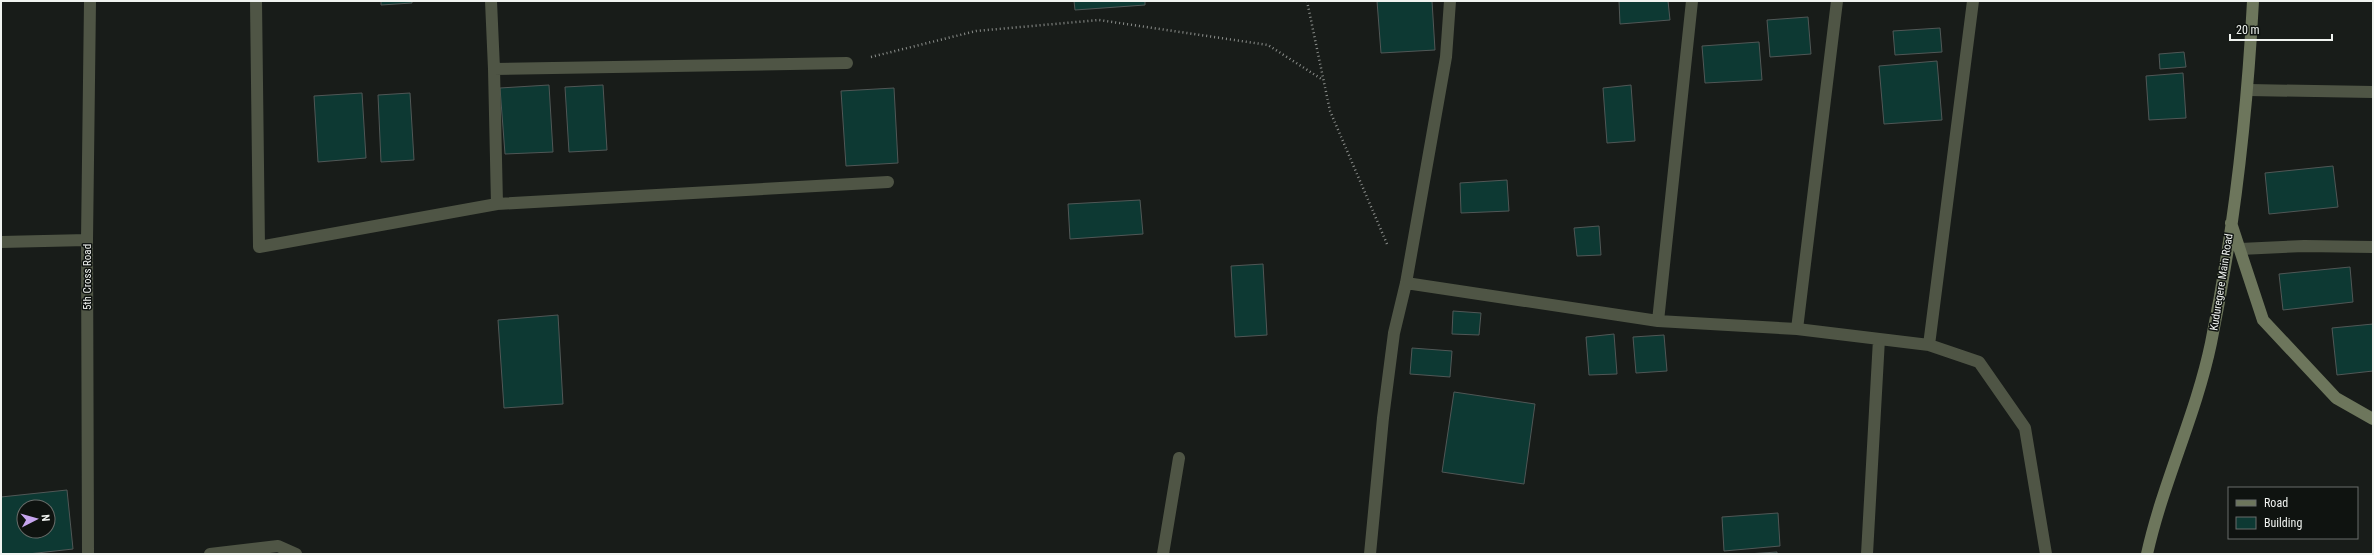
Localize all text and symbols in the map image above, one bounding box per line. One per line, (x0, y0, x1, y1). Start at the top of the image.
scale bar (2230, 16, 2332, 42)
text: 20 m (2236, 23, 2260, 37)
street label: Kuduregere Main Road (2207, 233, 2236, 331)
street label: 5th Cross Road (81, 244, 94, 310)
legend (2228, 487, 2358, 539)
text: Road (2264, 496, 2288, 510)
north arrow (16, 499, 56, 539)
text: N (39, 514, 52, 522)
text: Building (2264, 516, 2302, 530)

